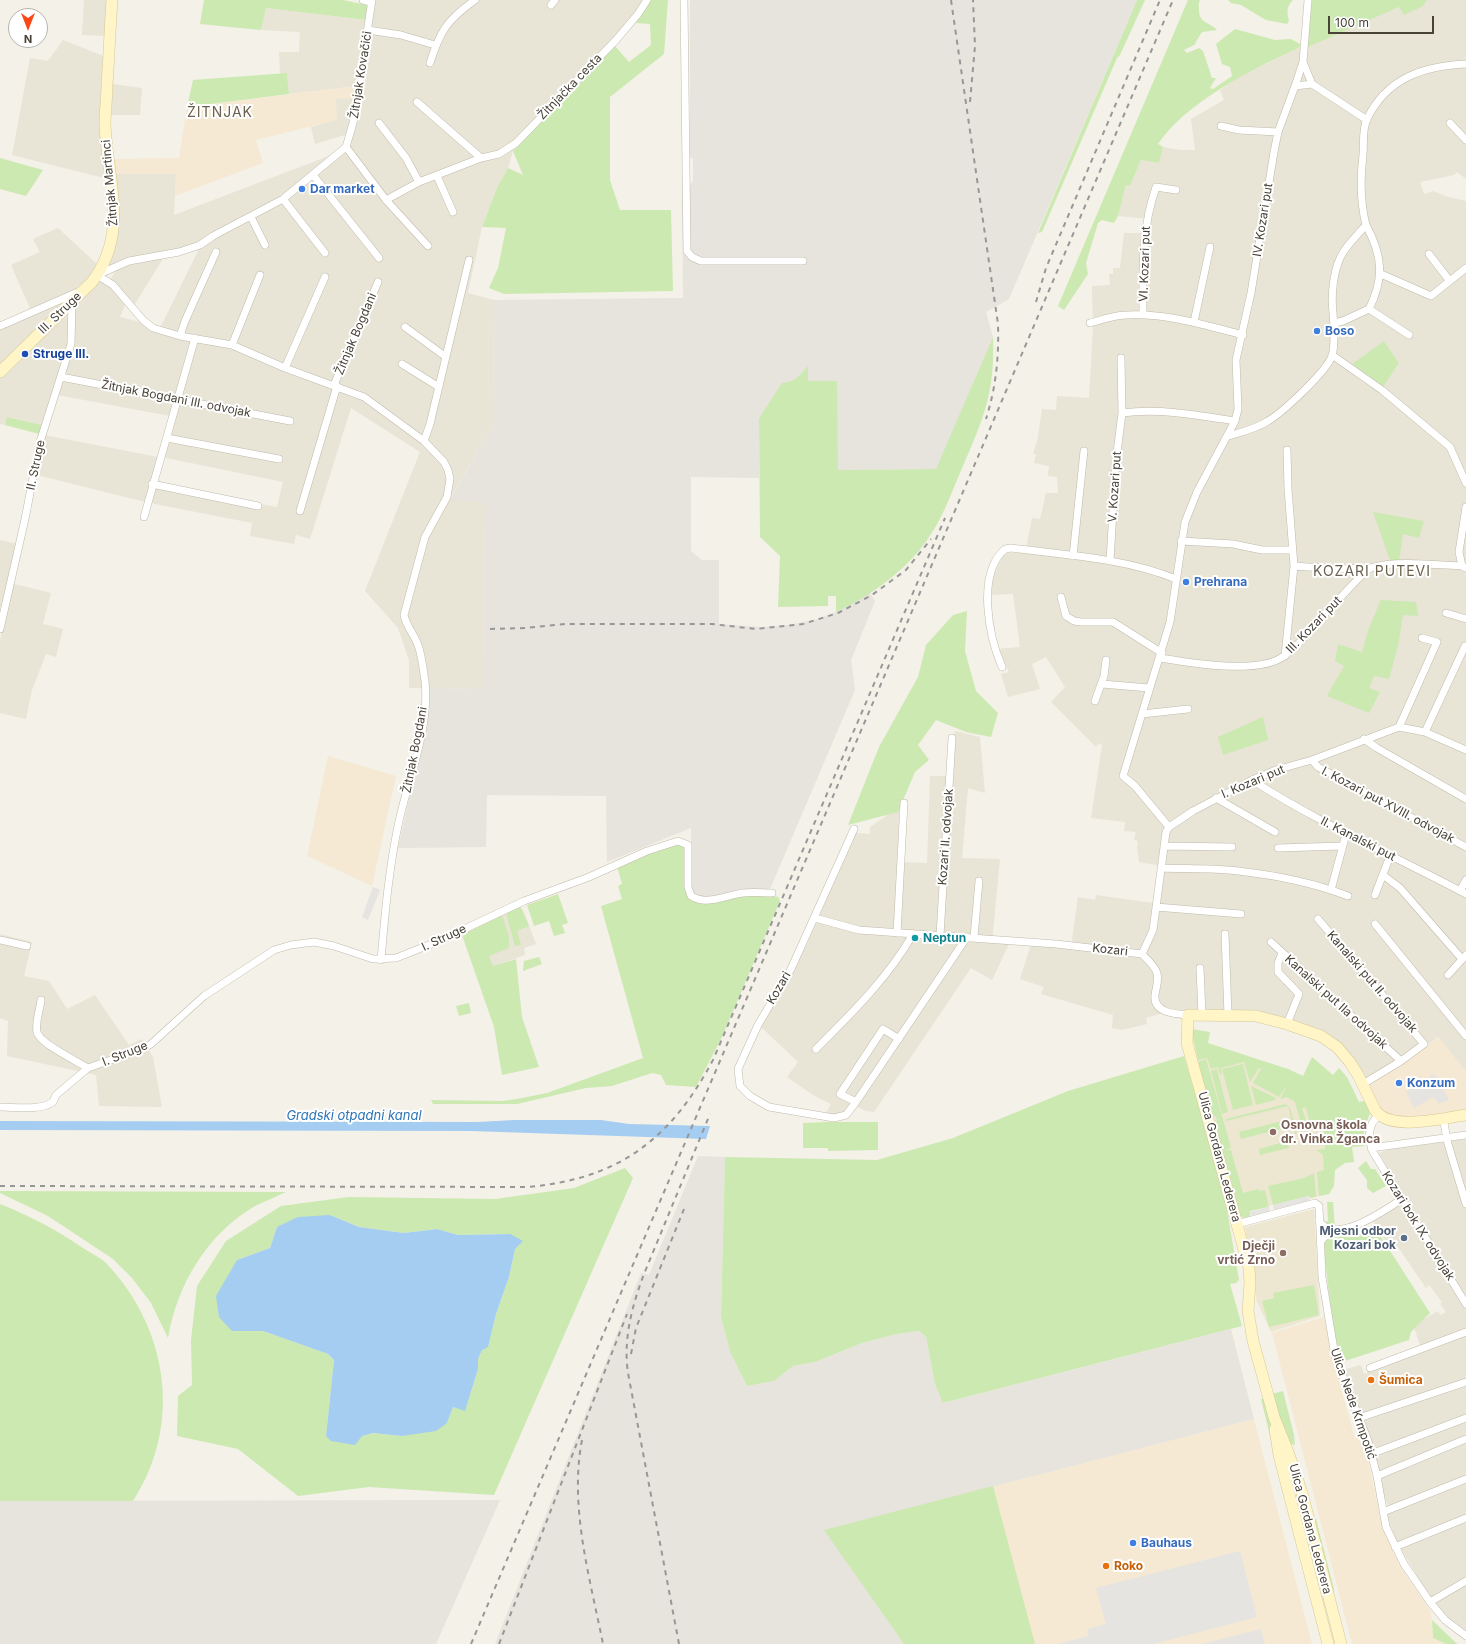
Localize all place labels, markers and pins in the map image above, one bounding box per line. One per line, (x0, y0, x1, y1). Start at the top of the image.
place label: Dar market (310, 182, 375, 196)
marker: Dar market (297, 184, 307, 194)
place label: Boso (1325, 324, 1354, 338)
marker: Boso (1312, 326, 1322, 336)
place label: Struge III. (33, 347, 89, 361)
marker: Struge III. (20, 349, 30, 359)
place label: Prehrana (1194, 575, 1247, 589)
marker: Prehrana (1181, 577, 1191, 587)
place label: Neptun (923, 931, 966, 945)
marker: Neptun (910, 933, 920, 943)
place label: Konzum (1407, 1076, 1455, 1090)
marker: Konzum (1394, 1078, 1404, 1088)
place label: Osnovna škola dr. Vinka Žganca (1281, 1118, 1380, 1146)
marker: Osnovna škola dr. Vinka Žganca (1268, 1127, 1278, 1137)
place label: Mjesni odbor Kozari bok (1319, 1224, 1396, 1252)
marker: Mjesni odbor Kozari bok (1399, 1233, 1409, 1243)
place label: Dječji vrtić Zrno (1217, 1239, 1275, 1267)
marker: Dječji vrtić Zrno (1278, 1248, 1288, 1258)
place label: Šumica (1379, 1373, 1423, 1387)
marker: Šumica (1366, 1375, 1376, 1385)
place label: Bauhaus (1141, 1536, 1192, 1550)
marker: Bauhaus (1128, 1538, 1138, 1548)
place label: Roko (1114, 1559, 1143, 1573)
marker: Roko (1101, 1561, 1111, 1571)

